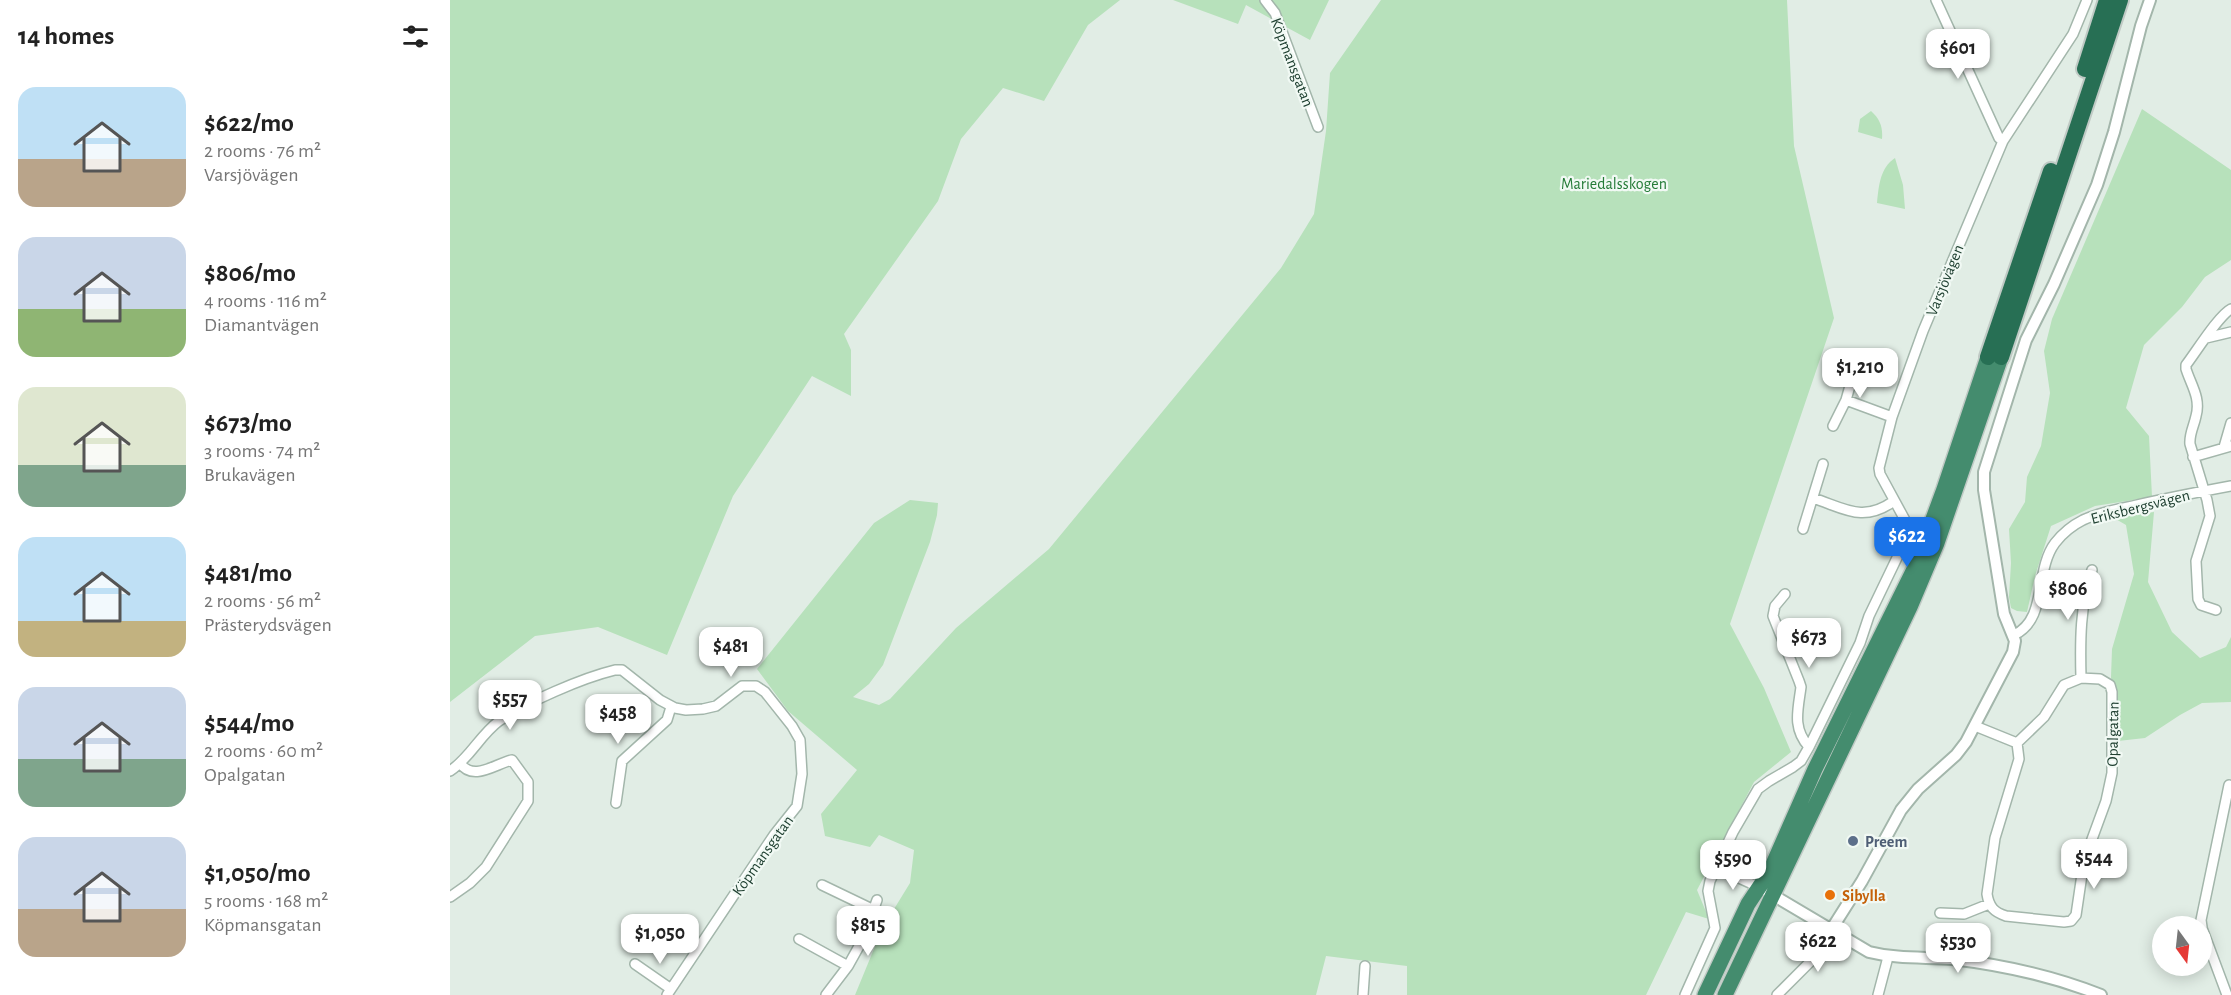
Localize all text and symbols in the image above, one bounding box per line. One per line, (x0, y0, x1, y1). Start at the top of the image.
street label: Köpmansgatan (1268, 16, 1316, 109)
icon: filters (399, 20, 432, 53)
text: 14 homes (18, 23, 114, 49)
pin: $601 (1922, 29, 1994, 80)
text: $601 (1940, 38, 1976, 58)
text: $622/mo (204, 110, 294, 136)
icon: home (66, 111, 138, 183)
text: 2 rooms · 76 m² (204, 141, 321, 161)
text: Varsjövägen (204, 165, 299, 185)
park label: Mariedalsskogen (1561, 176, 1667, 192)
street label: Varsjövägen (1923, 242, 1967, 319)
text: $806/mo (204, 260, 296, 286)
icon: home (66, 261, 138, 333)
text: 4 rooms · 116 m² (204, 291, 327, 311)
text: Diamantvägen (204, 315, 319, 335)
pin: $1,210 (1811, 348, 1909, 399)
text: $1,210 (1836, 357, 1884, 377)
text: $673/mo (204, 410, 292, 436)
icon: home (66, 411, 138, 483)
text: 3 rooms · 74 m² (204, 441, 320, 461)
text: Brukavägen (204, 465, 296, 485)
street label: Eriksbergsvägen (2089, 487, 2191, 527)
pin: $622 (1871, 517, 1943, 568)
text: $622 (1888, 526, 1926, 546)
text: $481/mo (204, 560, 292, 586)
icon: home (66, 561, 138, 633)
pin: $806 (2032, 570, 2104, 621)
text: $806 (2049, 579, 2087, 599)
text: 2 rooms · 56 m² (204, 591, 321, 611)
text: Prästerydsvägen (204, 615, 332, 635)
pin: $673 (1773, 618, 1845, 669)
pin: $481 (695, 627, 767, 678)
text: $673 (1791, 627, 1827, 647)
text: $481 (713, 636, 749, 656)
pin: $557 (474, 680, 546, 731)
text: $557 (493, 689, 527, 709)
pin: $458 (582, 694, 654, 745)
street label: Opalgatan (2104, 701, 2122, 767)
text: $458 (599, 703, 637, 723)
text: $544/mo (204, 710, 294, 736)
icon: home (66, 711, 138, 783)
text: 2 rooms · 60 m² (204, 741, 323, 761)
text: Opalgatan (204, 765, 286, 785)
street label: Köpmansgatan (729, 812, 796, 899)
marker: Preem (1846, 834, 1860, 848)
place label: Preem (1865, 834, 1907, 850)
pin: $544 (2058, 839, 2130, 890)
pin: $590 (1697, 840, 1769, 891)
text: $544 (2075, 848, 2113, 868)
text: $590 (1714, 849, 1752, 869)
text: $1,050/mo (204, 860, 311, 886)
icon: home (66, 861, 138, 933)
marker: Sibylla (1823, 888, 1837, 902)
place label: Sibylla (1842, 888, 1886, 905)
text: 5 rooms · 168 m² (204, 891, 328, 911)
pin: $815 (832, 906, 904, 957)
pin: $1,050 (611, 914, 709, 965)
text: Köpmansgatan (204, 915, 322, 935)
text: $815 (851, 915, 885, 935)
north arrow (2152, 916, 2212, 976)
map controls (2152, 916, 2212, 976)
pin: $622 (1782, 922, 1854, 973)
text: $1,050 (635, 923, 685, 943)
pin: $530 (1922, 923, 1994, 974)
text: $622 (1799, 931, 1837, 951)
text: $530 (1940, 932, 1976, 952)

